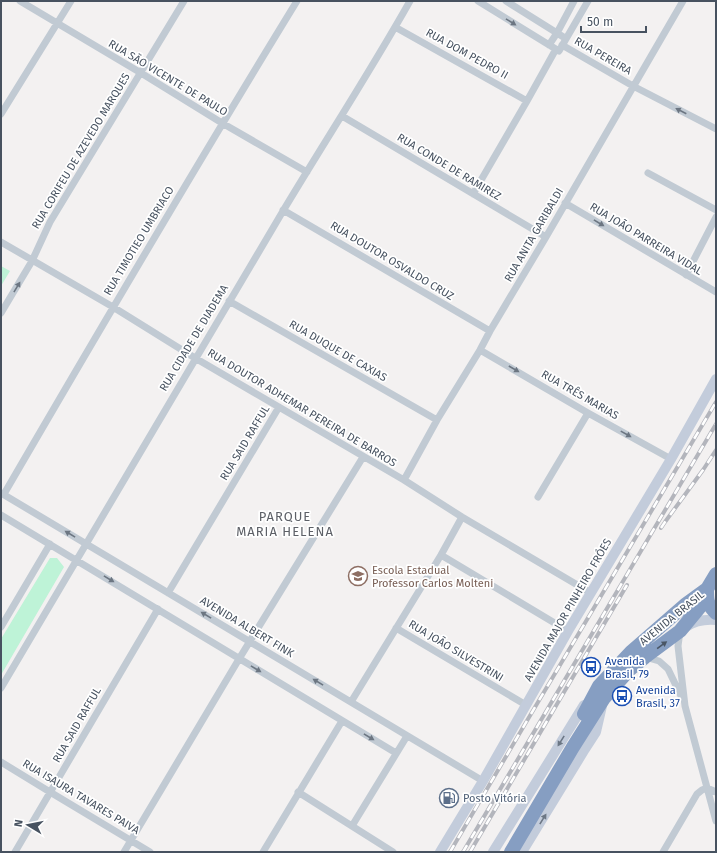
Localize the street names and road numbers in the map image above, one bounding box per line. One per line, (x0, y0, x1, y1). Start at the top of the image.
street label: RUA DOM PEDRO II (424, 26, 510, 82)
street label: RUA PEREIRA (572, 34, 635, 78)
street label: RUA SÃO VICENTE DE PAULO (106, 37, 230, 119)
street label: RUA CORIFEU DE AZEVEDO MARQUES (29, 71, 133, 231)
street label: RUA CONDE DE RAMIREZ (395, 131, 503, 203)
street label: RUA TIMOTIEO UMBRIACO (101, 184, 177, 298)
street label: RUA ANITA GARIBALDI (502, 186, 566, 284)
street label: RUA JOÃO PARREIRA VIDAL (587, 200, 705, 278)
street label: RUA DOUTOR OSVALDO CRUZ (328, 219, 456, 303)
street label: RUA CIDADE DE DIADEMA (157, 282, 231, 394)
street label: RUA DUQUE DE CAXIAS (287, 318, 389, 384)
street label: RUA DOUTOR ADHEMAR PEREIRA DE BARROS (205, 346, 399, 470)
street label: RUA TRÊS MARIAS (539, 368, 621, 422)
street label: RUA SAID RAFFUL (218, 403, 273, 483)
street label: AVENIDA MAJOR PINHEIRO FRÓES (521, 536, 614, 684)
street label: AVENIDA BRASIL (637, 588, 707, 648)
street label: AVENIDA ALBERT FINK (198, 594, 297, 660)
street label: RUA JOÃO SILVESTRINI (406, 618, 506, 684)
street label: RUA SAID RAFFUL (50, 685, 104, 765)
street label: RUA ISAURA TAVARES PAIVA (20, 757, 142, 837)

